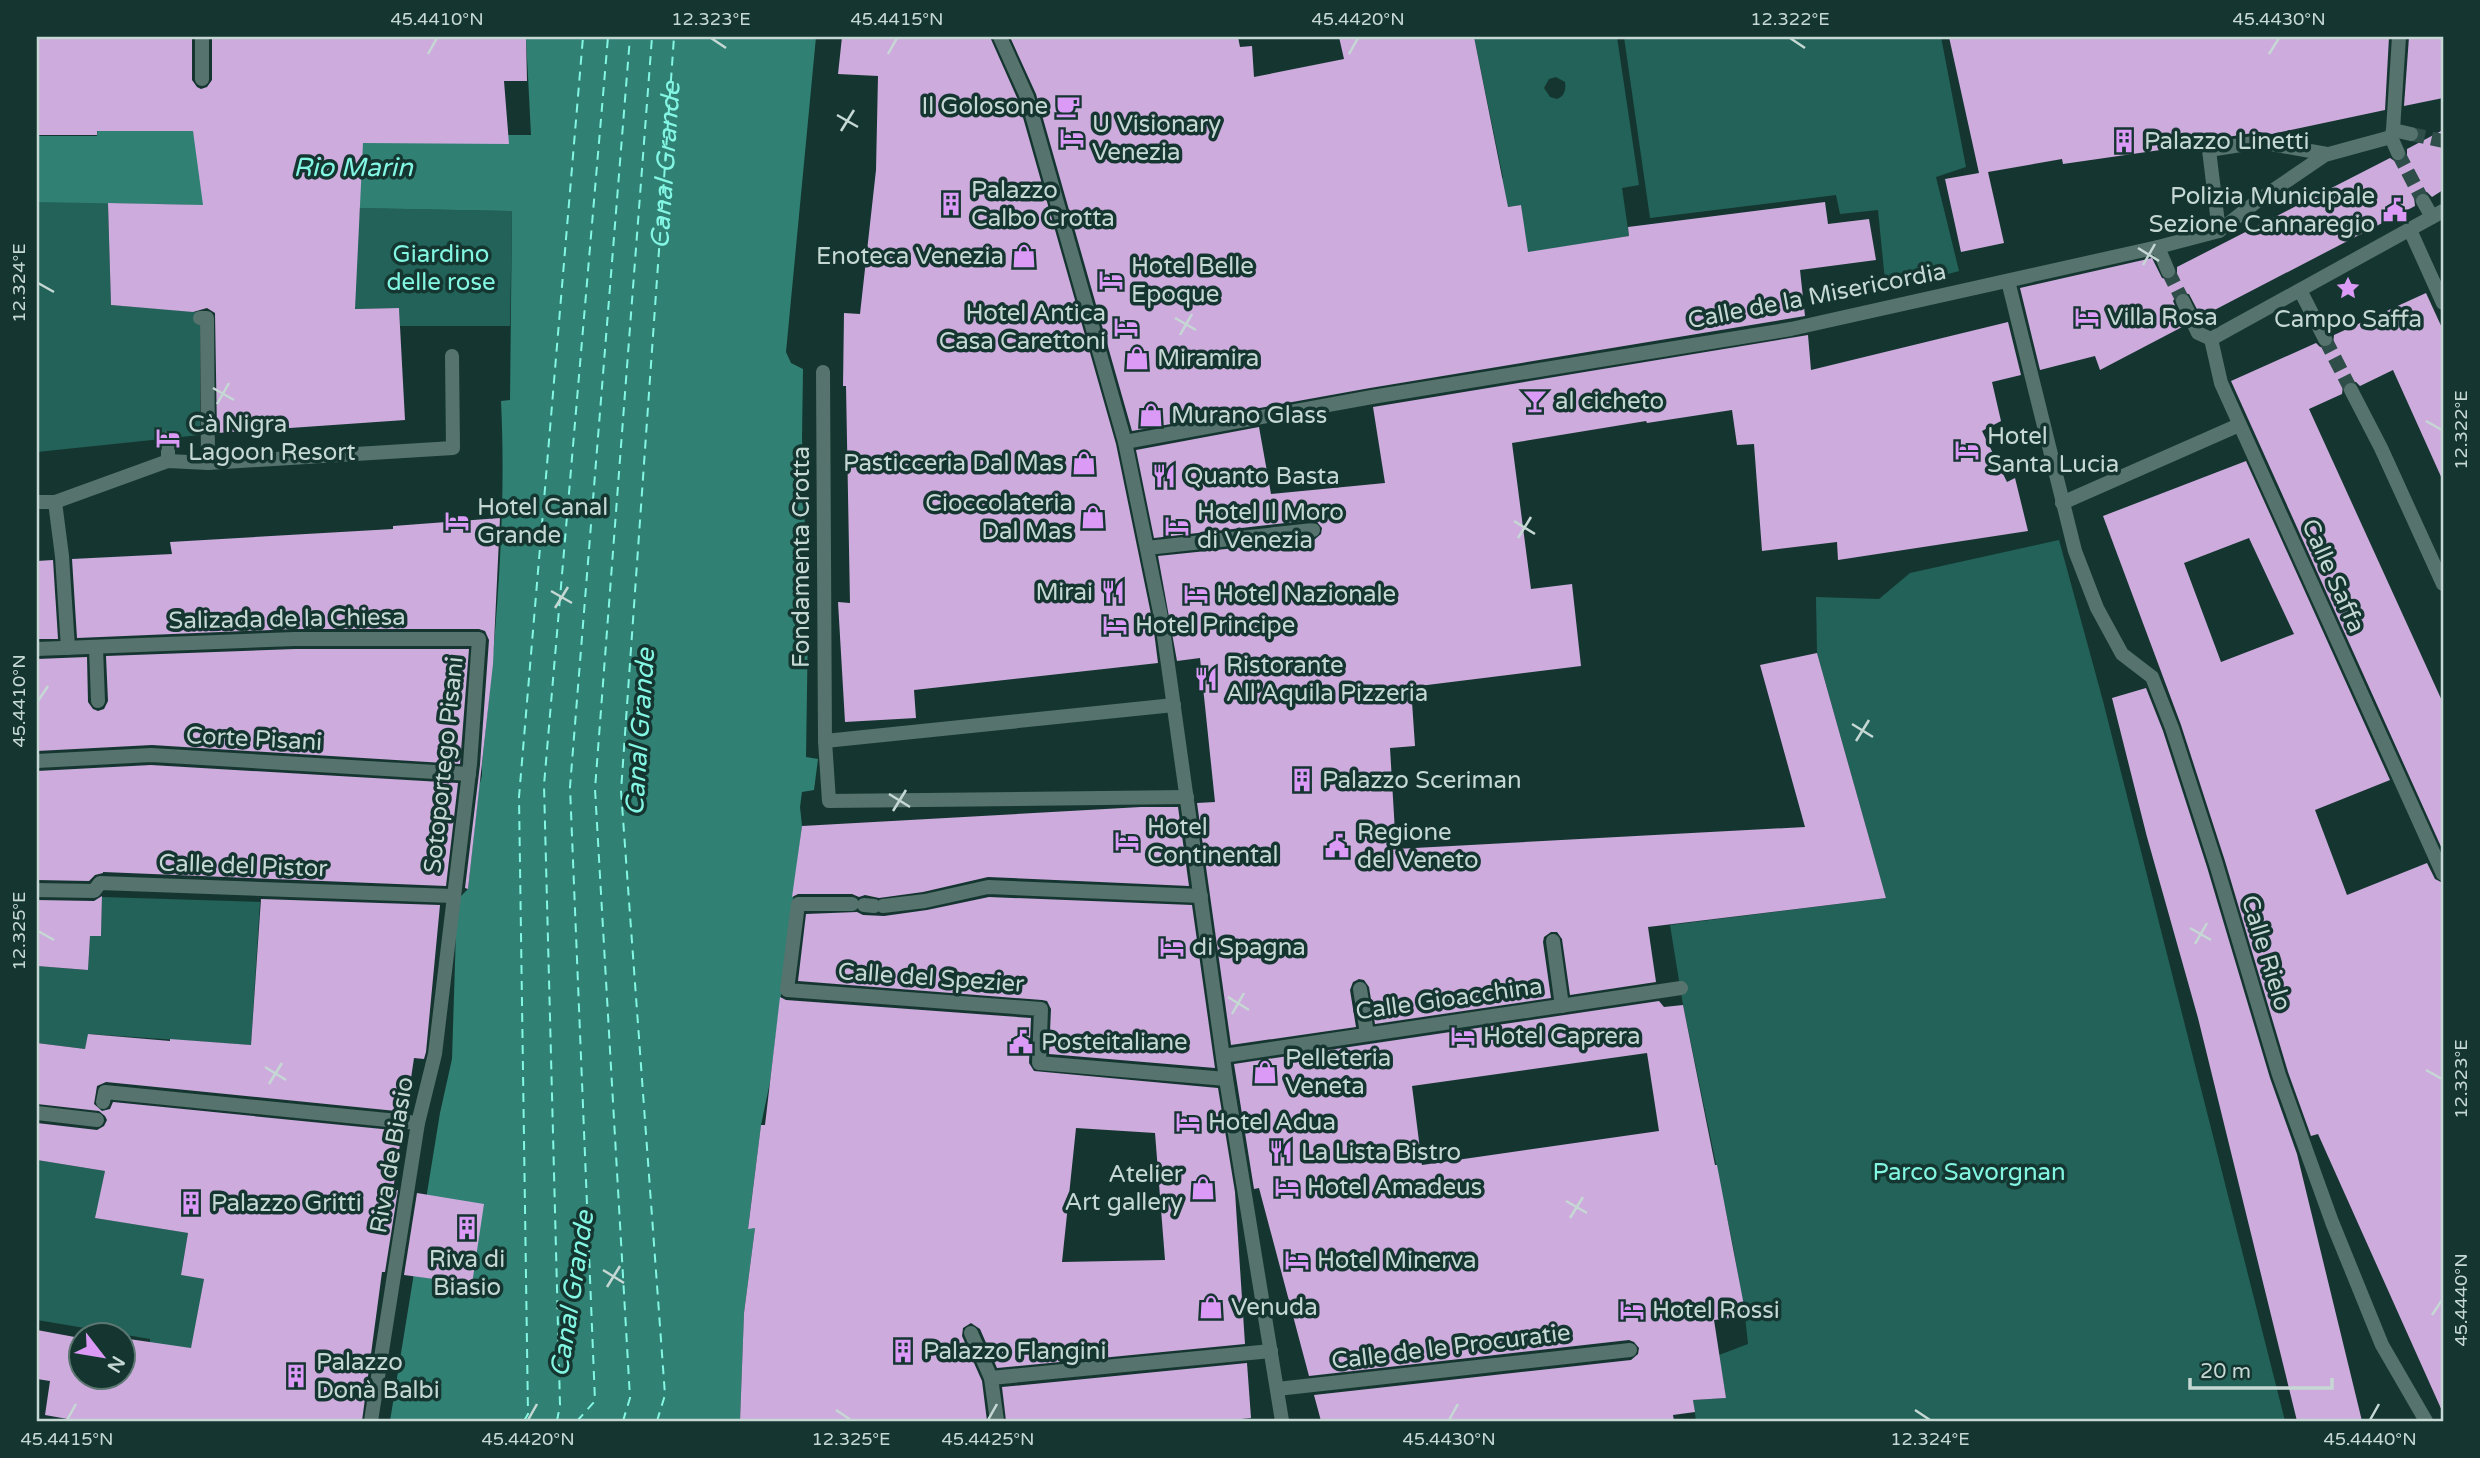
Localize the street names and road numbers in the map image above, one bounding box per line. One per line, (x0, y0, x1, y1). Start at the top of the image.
street label: Calle de la Misericordia (1685, 257, 1949, 335)
street label: Fondamenta Crotta (787, 446, 816, 668)
street label: Calle Saffa (2295, 515, 2371, 637)
street label: Salizada de la Chiesa (168, 602, 406, 636)
street label: Sotoportego Pisani (418, 655, 470, 875)
street label: Corte Pisani (185, 721, 323, 757)
street label: Calle del Pistor (158, 849, 329, 883)
street label: Calle Rielo (2235, 892, 2297, 1014)
street label: Calle del Spezier (837, 957, 1026, 999)
street label: Calle Gioacchina (1354, 972, 1544, 1026)
street label: Riva de Biasio (364, 1075, 420, 1235)
street label: Calle de le Procuratie (1330, 1318, 1572, 1376)

